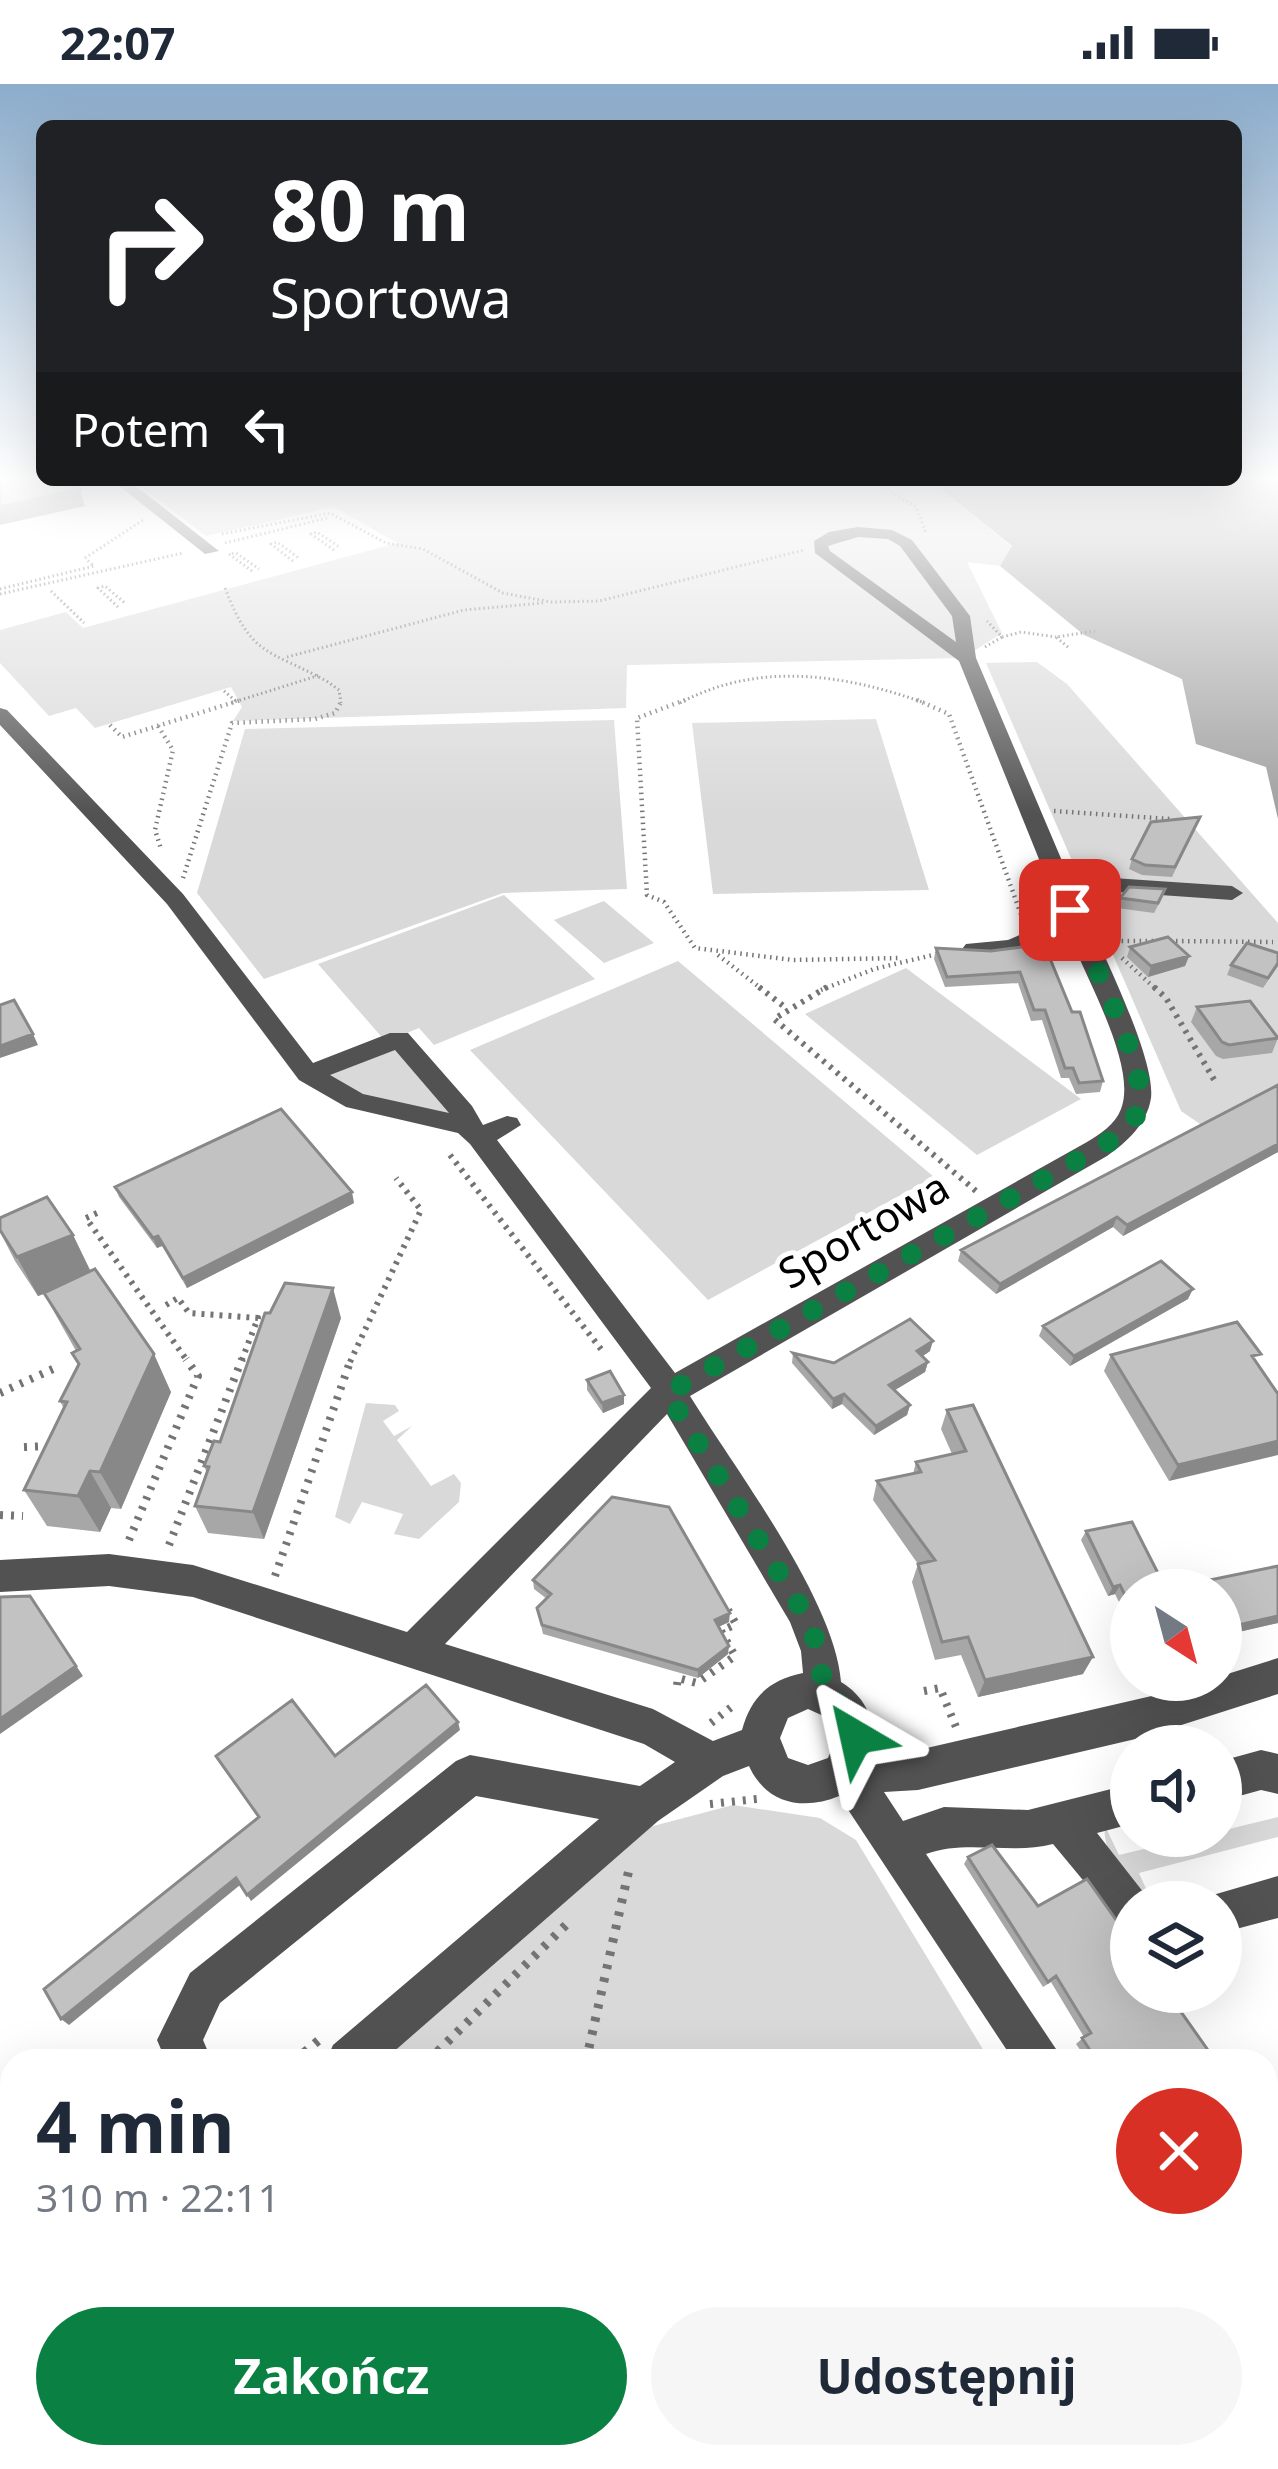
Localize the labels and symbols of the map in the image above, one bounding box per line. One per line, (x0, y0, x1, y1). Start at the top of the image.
pin (1019, 859, 1121, 961)
street label: Sportowa (767, 1157, 959, 1301)
north arrow (1110, 1569, 1242, 1701)
position arrow (793, 1674, 919, 1800)

